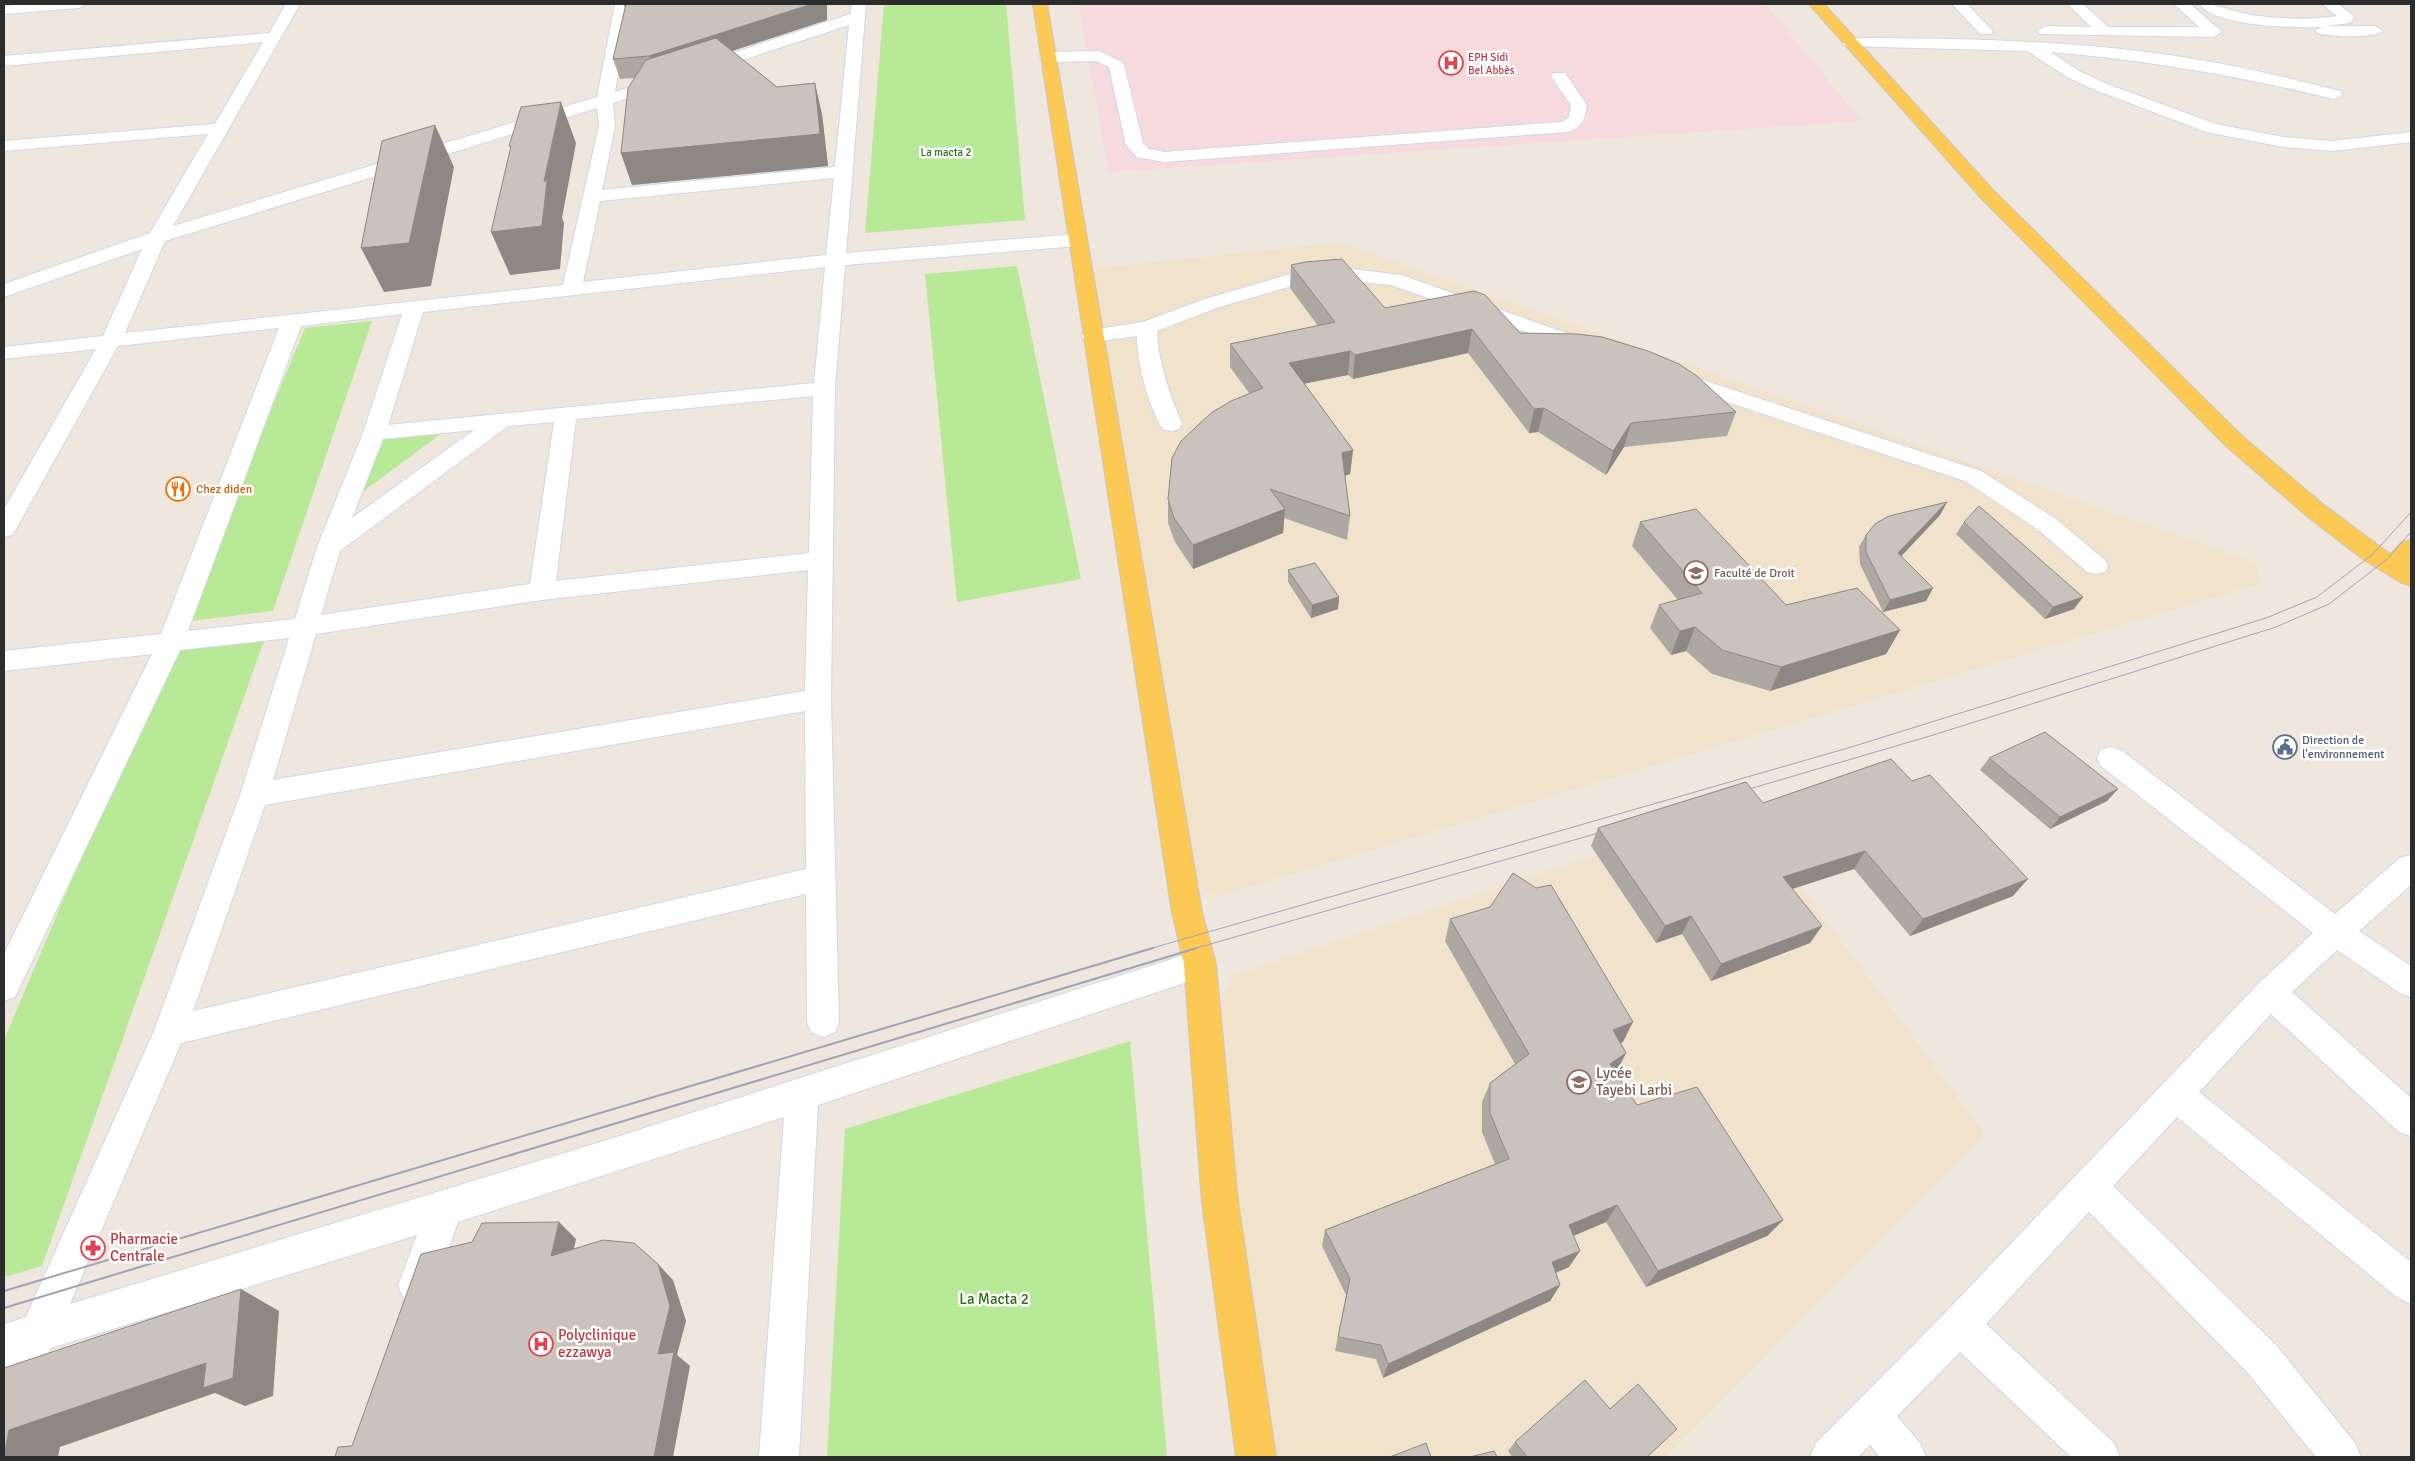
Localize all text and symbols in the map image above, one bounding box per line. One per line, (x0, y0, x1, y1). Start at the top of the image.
hospital icon: EPH Sidi Bel Abbès (1438, 50, 1464, 76)
place label: EPH Sidi Bel Abbès (1468, 51, 1515, 77)
park label: La macta 2 (921, 146, 972, 159)
restaurant icon: Chez diden (165, 476, 191, 502)
place label: Chez diden (196, 482, 252, 497)
school or university icon: Faculté de Droit (1683, 560, 1709, 586)
place label: Faculté de Droit (1714, 566, 1795, 581)
place label: Direction de l'environnement (2302, 733, 2384, 762)
public building icon: Direction de l'environnement (2272, 734, 2298, 760)
place label: Lycée Tayebi Larbi (1596, 1064, 1672, 1099)
school or university icon: Lycée Tayebi Larbi (1566, 1069, 1592, 1095)
place label: Pharmacie Centrale (110, 1230, 178, 1265)
pharmacy icon: Pharmacie Centrale (80, 1235, 106, 1261)
park label: La Macta 2 (959, 1290, 1029, 1308)
place label: Polyclinique ezzawya (558, 1326, 636, 1361)
hospital icon: Polyclinique ezzawya (528, 1331, 554, 1357)

